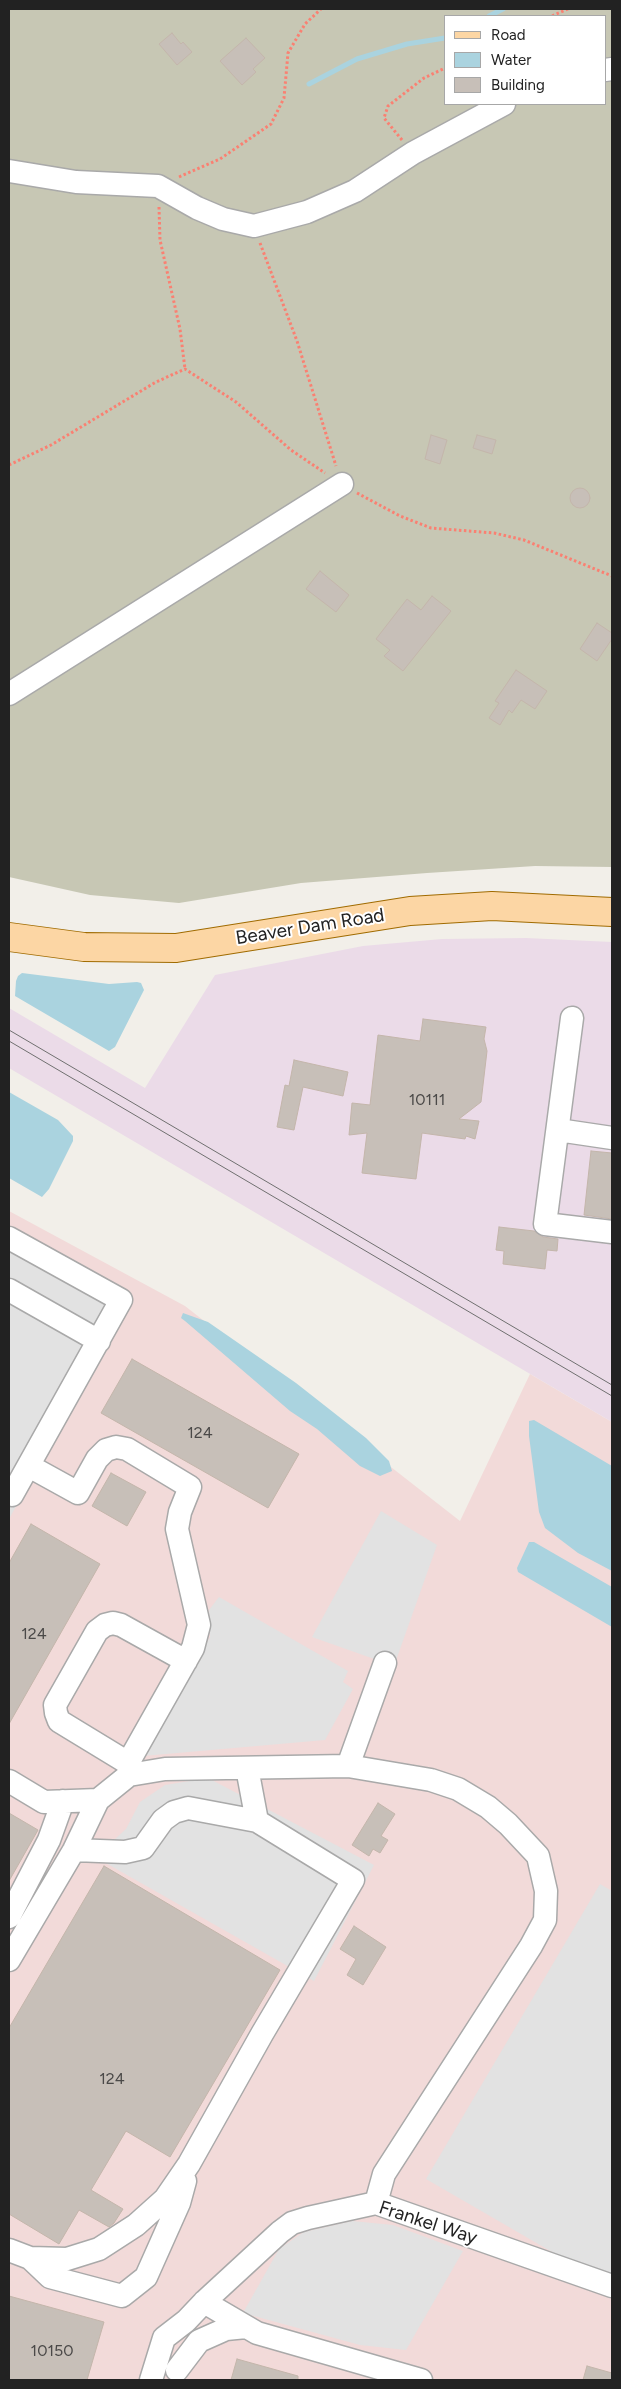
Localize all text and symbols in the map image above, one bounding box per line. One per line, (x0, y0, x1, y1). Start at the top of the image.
legend (444, 15, 606, 105)
text: Road (491, 26, 526, 44)
text: Water (491, 51, 531, 69)
text: Building (491, 76, 545, 94)
street label: Beaver Dam Road (234, 904, 386, 950)
house number: 10111 (409, 1090, 445, 1110)
house number: 124 (187, 1423, 213, 1443)
house number: 124 (21, 1624, 47, 1644)
house number: 124 (99, 2069, 125, 2089)
street label: Frankel Way (376, 2196, 480, 2250)
house number: 10150 (31, 2341, 73, 2361)

